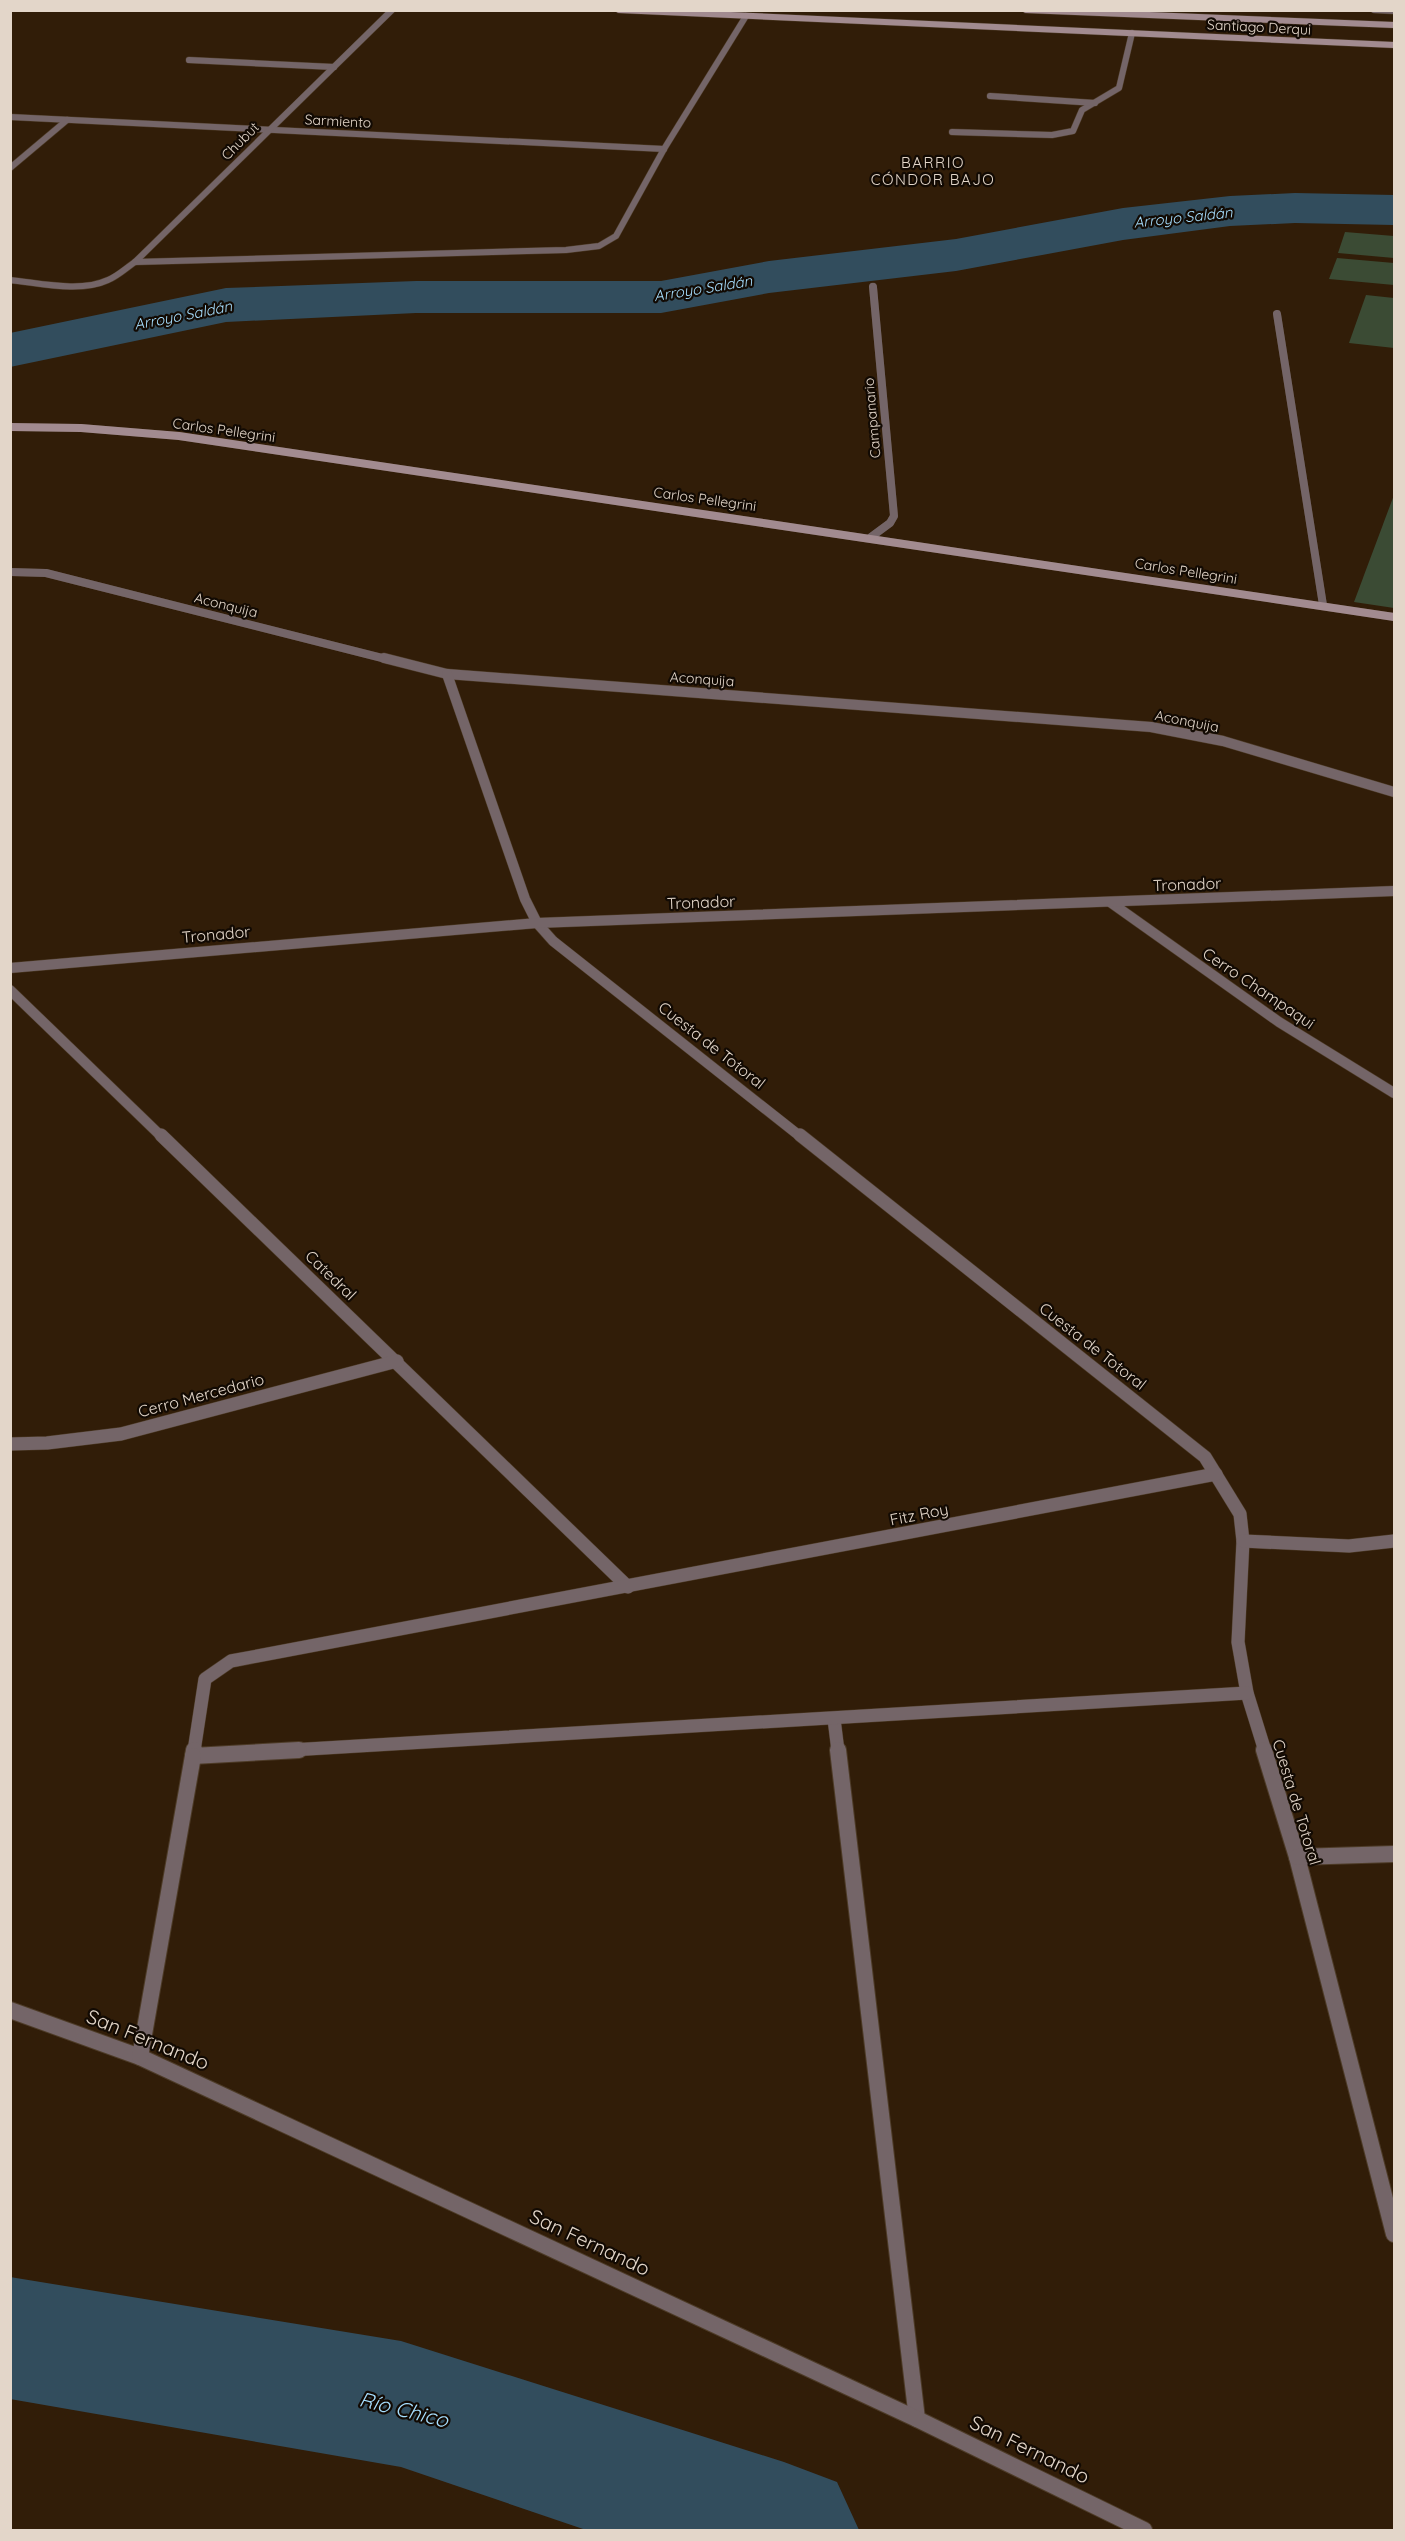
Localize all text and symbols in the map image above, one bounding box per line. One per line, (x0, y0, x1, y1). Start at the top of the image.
street label: Santiago Derqui (1207, 15, 1311, 39)
street label: Sarmiento (304, 110, 372, 132)
street label: Chubut (217, 118, 263, 164)
district label: BARRIO CÓNDOR BAJO (871, 153, 995, 189)
water label: Arroyo Saldán (1133, 202, 1234, 232)
water label: Arroyo Saldán (652, 271, 754, 305)
water label: Arroyo Saldán (132, 296, 234, 334)
street label: Campanario (860, 377, 884, 459)
street label: Carlos Pellegrini (172, 414, 276, 446)
street label: Carlos Pellegrini (653, 483, 757, 515)
street label: Carlos Pellegrini (1134, 554, 1238, 588)
street label: Aconquija (192, 588, 260, 622)
street label: Aconquija (669, 668, 735, 690)
street label: Aconquija (1154, 706, 1220, 736)
street label: Tronador (1152, 873, 1222, 895)
street label: Tronador (666, 891, 736, 913)
street label: Tronador (181, 921, 251, 947)
street label: Cerro Champaqui (1199, 943, 1319, 1033)
street label: Cuesta de Totoral (654, 997, 770, 1093)
street label: Catedral (301, 1246, 361, 1304)
street label: Cuesta de Totoral (1035, 1298, 1151, 1394)
street label: Cerro Mercedario (136, 1369, 266, 1421)
street label: Fitz Roy (888, 1499, 950, 1529)
street label: Cuesta de Totoral (1268, 1737, 1326, 1867)
street label: San Fernando (83, 2003, 213, 2075)
street label: San Fernando (526, 2203, 654, 2281)
water label: Río Chico (357, 2385, 452, 2433)
street label: San Fernando (966, 2409, 1094, 2489)

